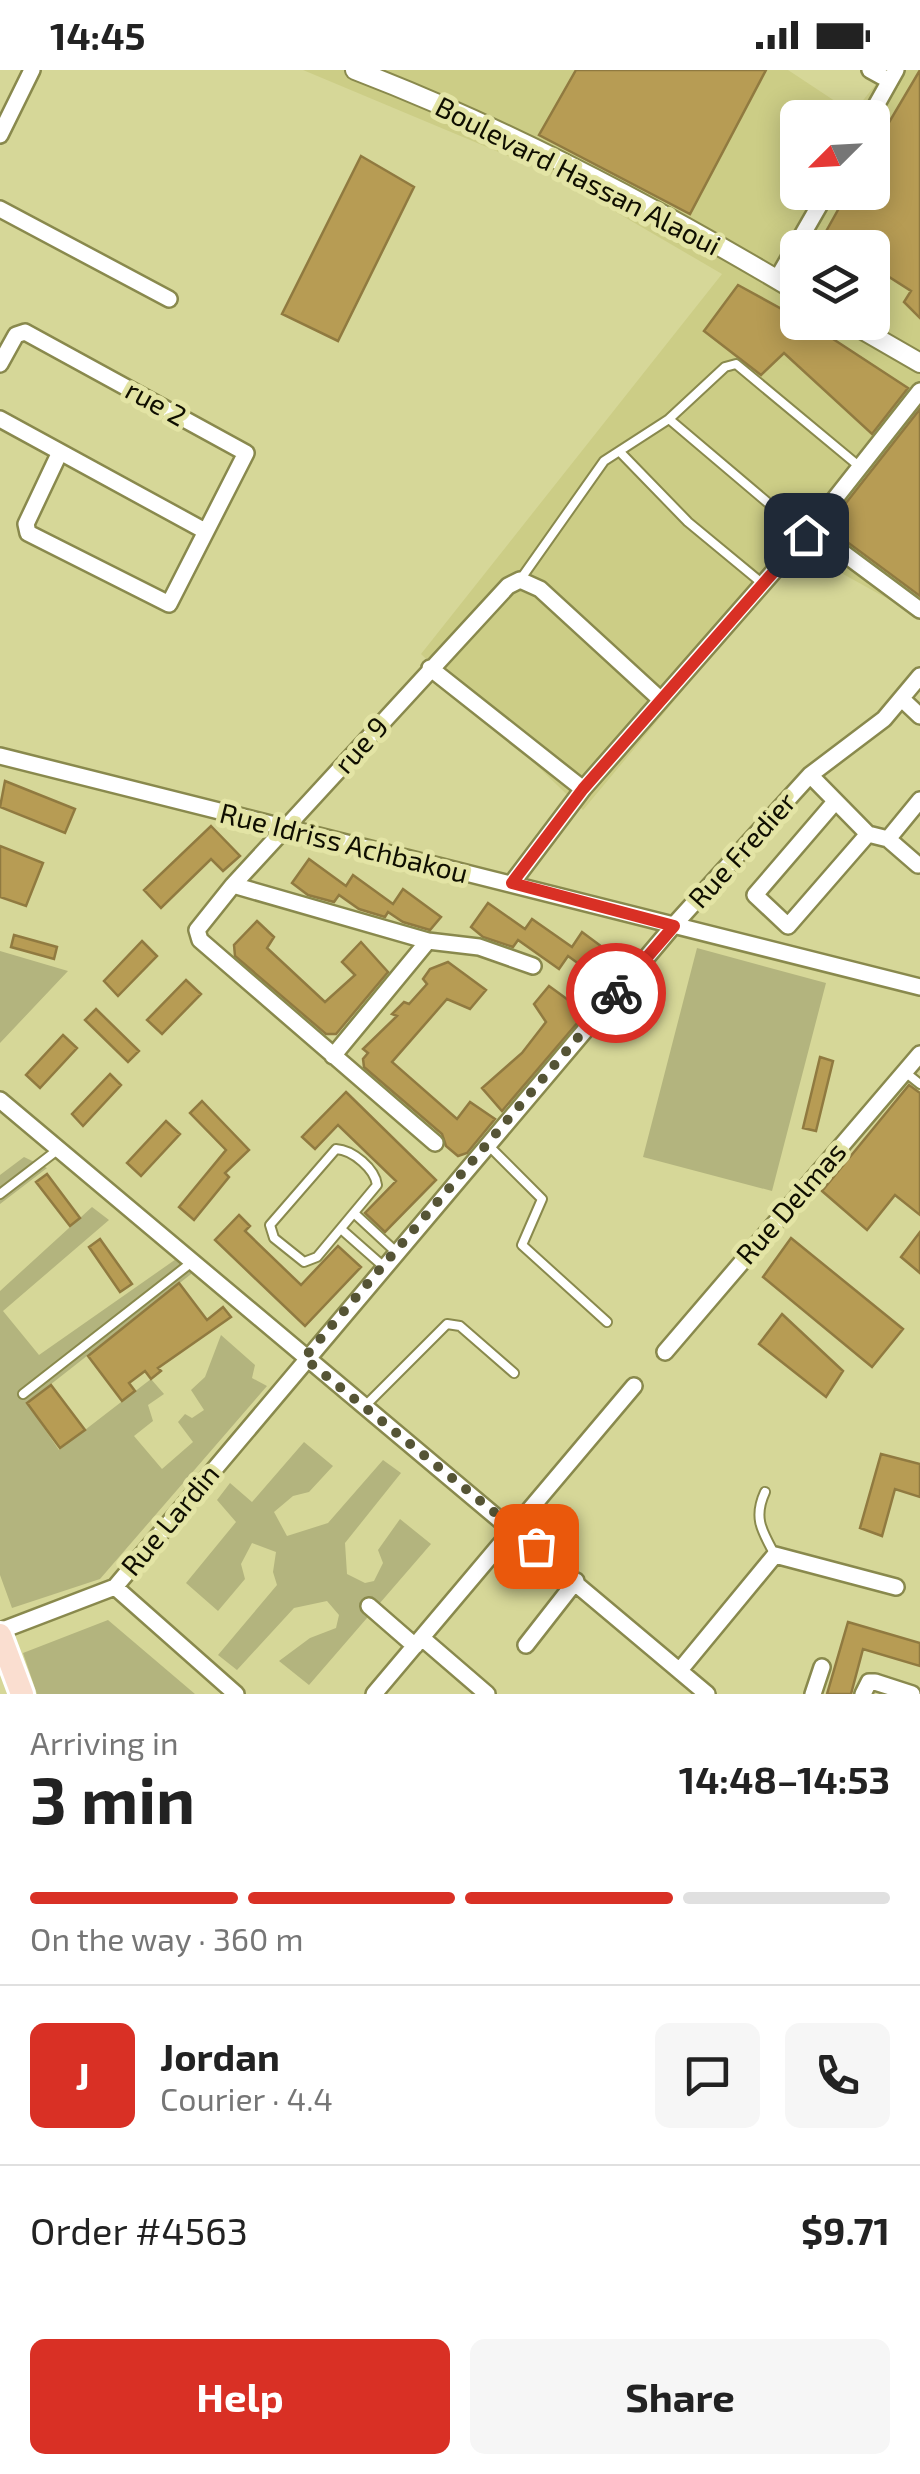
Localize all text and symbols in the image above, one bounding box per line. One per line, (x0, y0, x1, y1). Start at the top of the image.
text: 14:45 (50, 12, 146, 58)
street label: Boulevard Hassan Alaoui (430, 88, 727, 262)
north arrow (780, 100, 890, 210)
map controls (780, 100, 890, 340)
button: layers (780, 230, 890, 340)
street label: rue 2 (120, 372, 193, 433)
pin (764, 493, 849, 578)
icon: home (779, 508, 834, 563)
street label: rue 9 (326, 709, 394, 780)
street label: Rue Fredier (680, 784, 802, 914)
street label: Rue Idriss Achbakou (217, 795, 472, 889)
courier (566, 943, 666, 1043)
icon: bike (589, 966, 644, 1021)
street label: Rue Delmas (728, 1134, 852, 1270)
street label: Rue Lardin (113, 1457, 225, 1582)
pin (494, 1504, 579, 1589)
icon: bag (509, 1519, 564, 1574)
text: Arriving in (30, 1723, 179, 1761)
text: 14:48–14:53 (679, 1756, 890, 1802)
text: 3 min (30, 1759, 195, 1837)
text: On the way · 360 m (30, 1919, 303, 1957)
button: chat (655, 2023, 760, 2128)
button: phone (785, 2023, 890, 2128)
text: Jordan (160, 2033, 280, 2079)
text: J (75, 2052, 90, 2098)
text: Courier · 4.4 (160, 2079, 333, 2117)
text: Order #4563 (30, 2207, 248, 2253)
text: $9.71 (801, 2207, 890, 2253)
button: Help (30, 2339, 450, 2454)
button: Share (470, 2339, 890, 2454)

